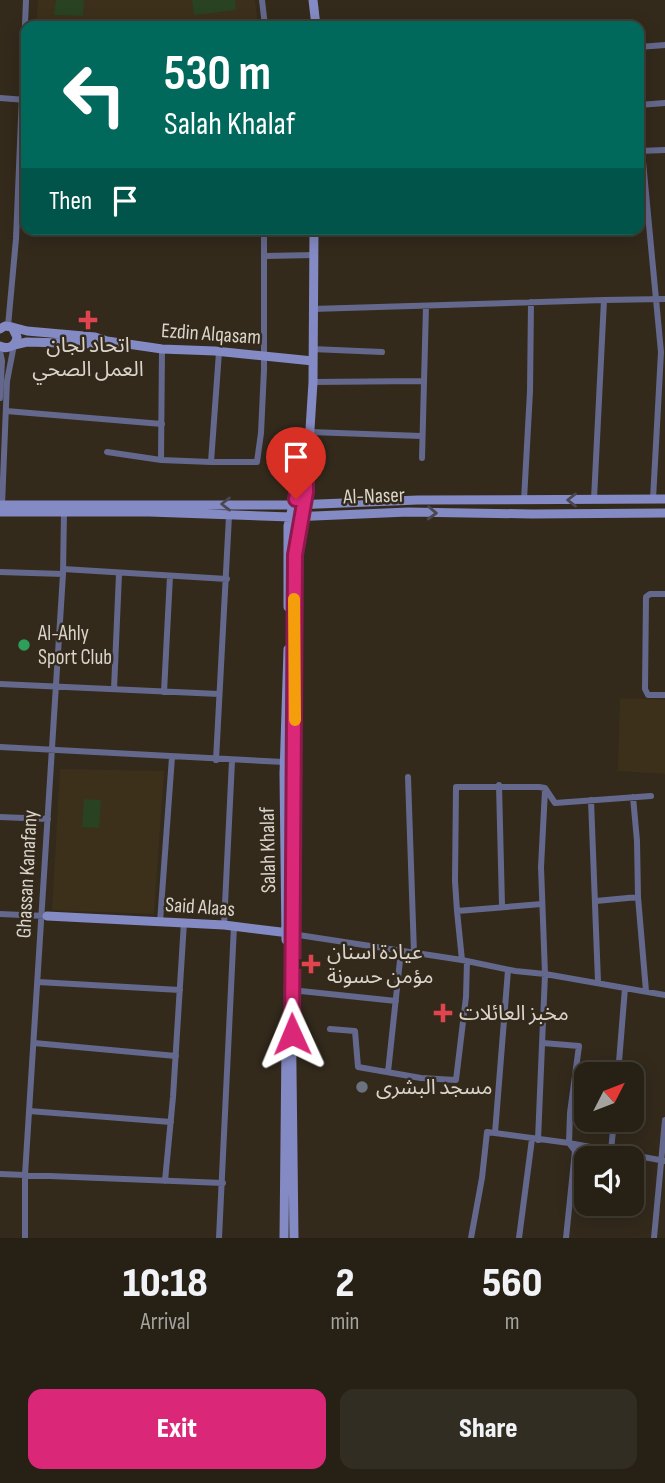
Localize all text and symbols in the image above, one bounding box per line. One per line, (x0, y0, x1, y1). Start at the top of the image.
text: 530 m (164, 45, 271, 104)
icon: left (49, 49, 140, 140)
text: Salah Khalaf (164, 105, 295, 144)
icon: arrive (106, 182, 144, 220)
text: Then (49, 186, 92, 217)
marker: اتحاد لجان العمل الصحي (78, 310, 98, 330)
street label: Ezdin Alqasam (160, 318, 262, 350)
place label: اتحاد لجان العمل الصحي (32, 333, 144, 384)
pin (266, 427, 326, 499)
icon: arrive (277, 438, 315, 476)
street label: Al-Naser (342, 482, 405, 510)
one-way arrow (567, 492, 577, 508)
one-way arrow (220, 497, 231, 512)
one-way arrow (427, 505, 438, 520)
place label: Al-Ahly Sport Club (37, 621, 112, 670)
marker: Al-Ahly Sport Club (16, 637, 32, 653)
street label: Salah Khalaf (255, 806, 281, 893)
street label: Ghassan Kanafany (11, 809, 43, 939)
street label: Said Alaas (164, 892, 236, 922)
place label: عيادة اسنان مؤمن حسونة (327, 940, 434, 989)
marker: عيادة اسنان مؤمن حسونة (301, 954, 321, 974)
position arrow (255, 997, 329, 1071)
place label: مخبز العائلات (459, 1001, 569, 1026)
marker: مخبز العائلات (433, 1003, 453, 1023)
north arrow (574, 1062, 644, 1132)
map controls (574, 1062, 644, 1216)
place label: مسجد البشرى (376, 1075, 493, 1100)
marker: مسجد البشرى (354, 1079, 370, 1095)
button: sound (574, 1146, 644, 1216)
text: 10:18 (123, 1258, 208, 1309)
text: 2 (336, 1258, 354, 1309)
text: 560 (482, 1258, 542, 1309)
text: Arrival (141, 1308, 190, 1336)
text: min (331, 1308, 359, 1336)
text: m (505, 1308, 520, 1336)
button: Exit (28, 1389, 326, 1469)
button: Share (340, 1389, 637, 1469)

